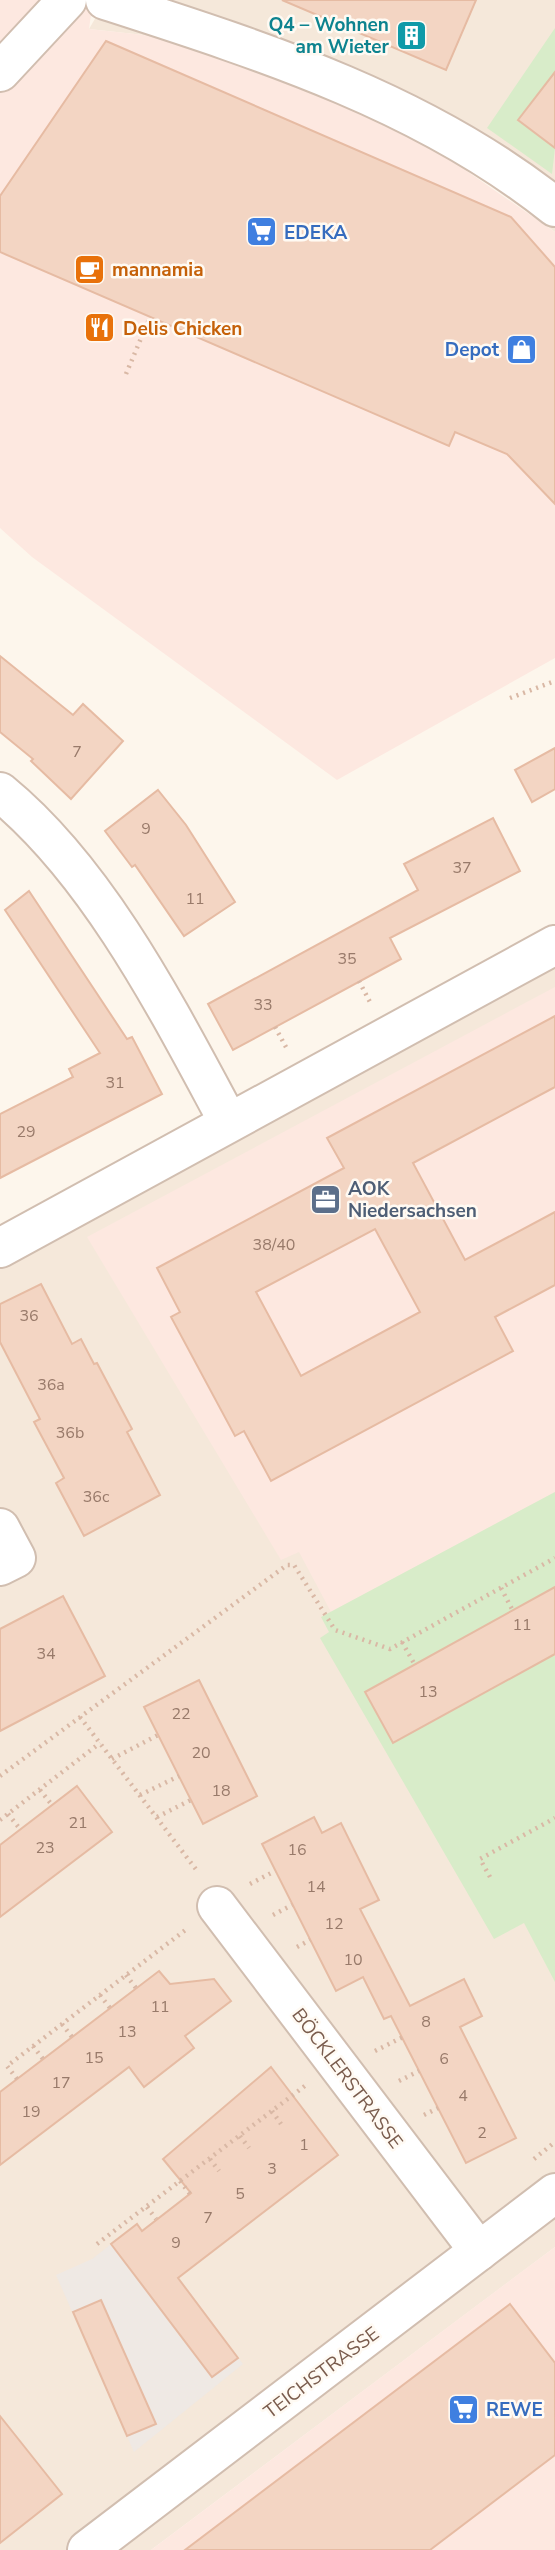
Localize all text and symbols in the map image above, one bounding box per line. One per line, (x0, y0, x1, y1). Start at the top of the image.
place label: Q4 – Wohnen am Wieter (268, 12, 390, 60)
building icon: Q4 – Wohnen am Wieter (395, 18, 429, 52)
supermarket icon: EDEKA (244, 215, 278, 249)
place label: EDEKA (284, 220, 348, 246)
cafe icon: mannamia (72, 252, 106, 286)
place label: mannamia (112, 257, 204, 283)
restaurant icon: Delis Chicken (83, 311, 117, 345)
place label: Delis Chicken (123, 316, 242, 342)
shop icon: Depot (505, 332, 539, 366)
place label: Depot (445, 337, 500, 363)
house number: 7 (72, 741, 82, 763)
house number: 9 (141, 818, 151, 840)
house number: 37 (452, 857, 472, 879)
house number: 11 (185, 888, 205, 910)
house number: 35 (337, 948, 357, 970)
house number: 33 (253, 994, 273, 1016)
house number: 31 (105, 1072, 125, 1094)
house number: 29 (16, 1121, 36, 1143)
place label: AOK Niedersachsen (348, 1176, 477, 1224)
office icon: AOK Niedersachsen (308, 1182, 342, 1216)
house number: 38/40 (253, 1234, 295, 1256)
house number: 36 (19, 1305, 39, 1327)
house number: 36a (37, 1374, 65, 1396)
house number: 36b (56, 1422, 84, 1444)
house number: 36c (83, 1486, 110, 1508)
house number: 11 (512, 1614, 532, 1636)
house number: 34 (36, 1643, 56, 1665)
house number: 13 (418, 1681, 438, 1703)
house number: 22 (171, 1703, 191, 1725)
house number: 20 (191, 1742, 211, 1764)
house number: 18 (211, 1780, 231, 1802)
house number: 21 (68, 1812, 88, 1834)
house number: 23 (35, 1837, 55, 1859)
house number: 16 (287, 1839, 307, 1861)
house number: 14 (306, 1876, 326, 1898)
house number: 12 (324, 1913, 344, 1935)
house number: 10 (343, 1949, 363, 1971)
house number: 11 (150, 1996, 170, 2018)
street label: BÖCKLERSTRASSE (286, 2003, 409, 2154)
house number: 8 (421, 2011, 431, 2033)
house number: 13 (117, 2021, 137, 2043)
house number: 15 (84, 2047, 104, 2069)
house number: 6 (439, 2048, 449, 2070)
house number: 17 (51, 2072, 71, 2094)
house number: 4 (458, 2085, 468, 2107)
house number: 19 (21, 2101, 41, 2123)
house number: 2 (477, 2122, 487, 2144)
house number: 1 (299, 2134, 309, 2156)
house number: 3 (267, 2158, 277, 2180)
house number: 5 (235, 2183, 245, 2205)
house number: 7 (203, 2207, 213, 2229)
house number: 9 (171, 2232, 181, 2254)
street label: TEICHSTRASSE (259, 2321, 385, 2425)
supermarket icon: REWE (446, 2392, 480, 2426)
place label: REWE (486, 2397, 543, 2423)

